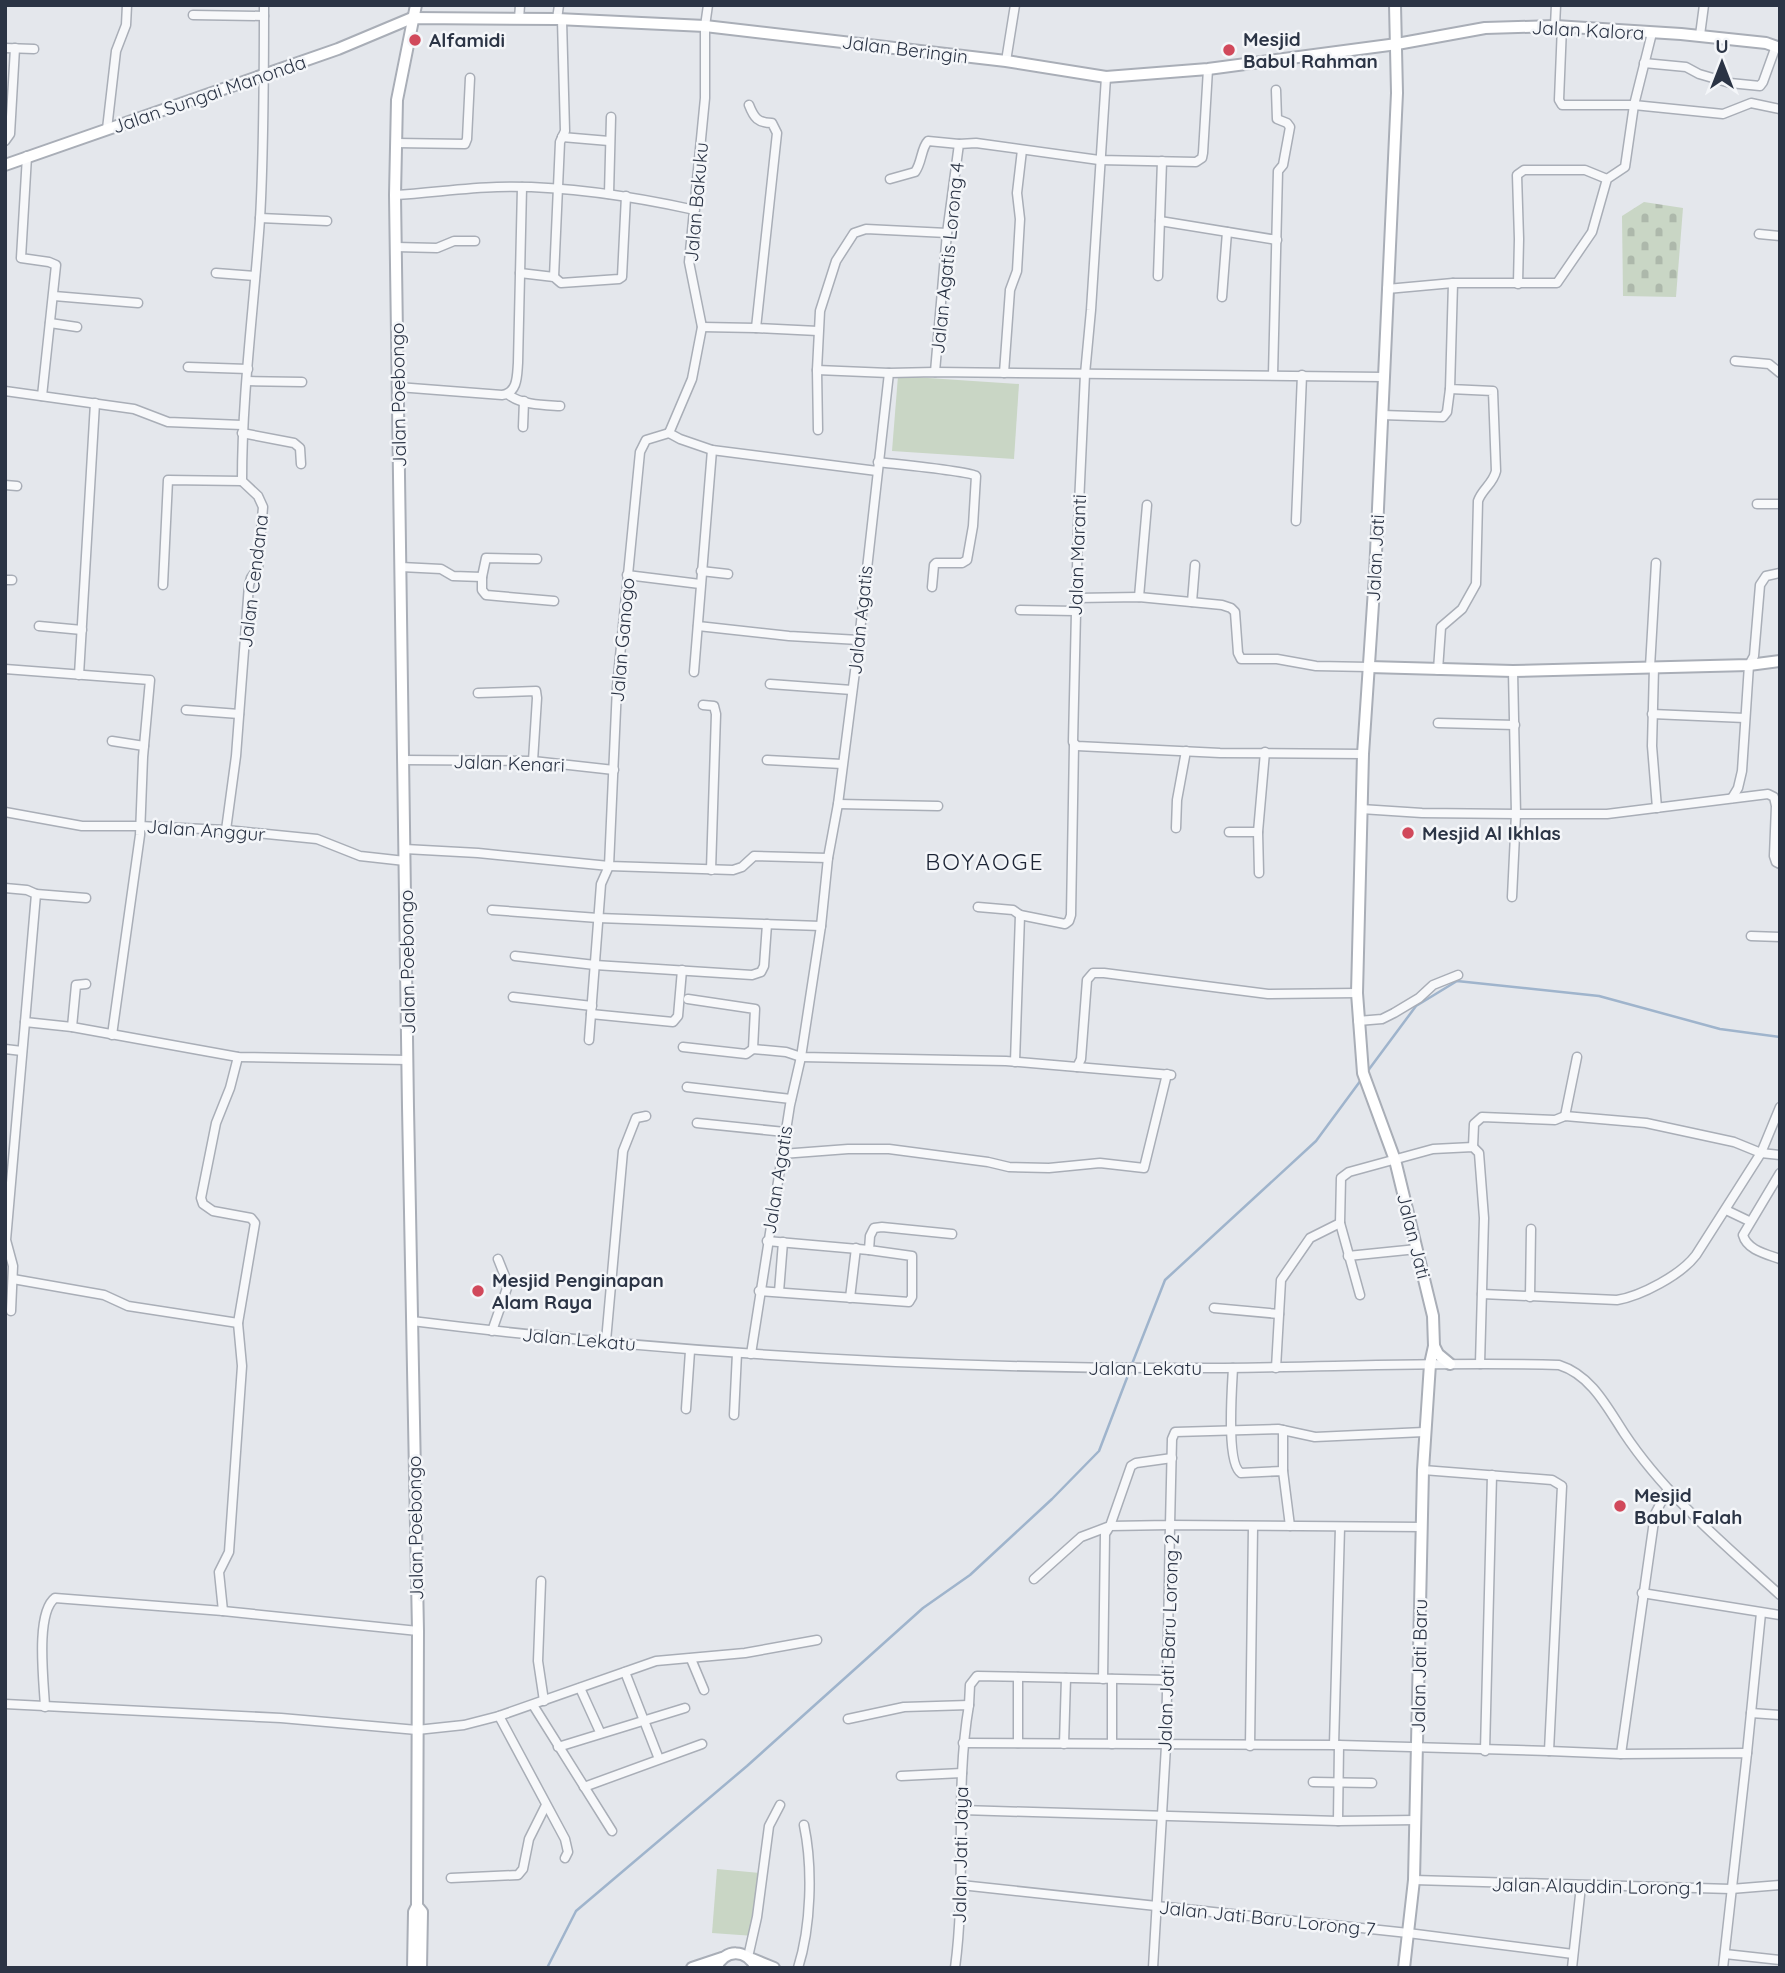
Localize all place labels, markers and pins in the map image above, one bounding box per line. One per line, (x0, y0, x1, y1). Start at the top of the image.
place label: Mesjid Babul Rahman (1243, 27, 1378, 73)
place label: Alfamidi (429, 28, 505, 52)
marker: Alfamidi (407, 32, 423, 48)
marker: Mesjid Babul Rahman (1221, 42, 1237, 58)
place label: Mesjid Al Ikhlas (1422, 821, 1561, 845)
marker: Mesjid Al Ikhlas (1400, 825, 1416, 841)
place label: Mesjid Penginapan Alam Raya (492, 1268, 664, 1314)
marker: Mesjid Penginapan Alam Raya (470, 1283, 486, 1299)
place label: Mesjid Babul Falah (1634, 1483, 1742, 1529)
marker: Mesjid Babul Falah (1612, 1498, 1628, 1514)

